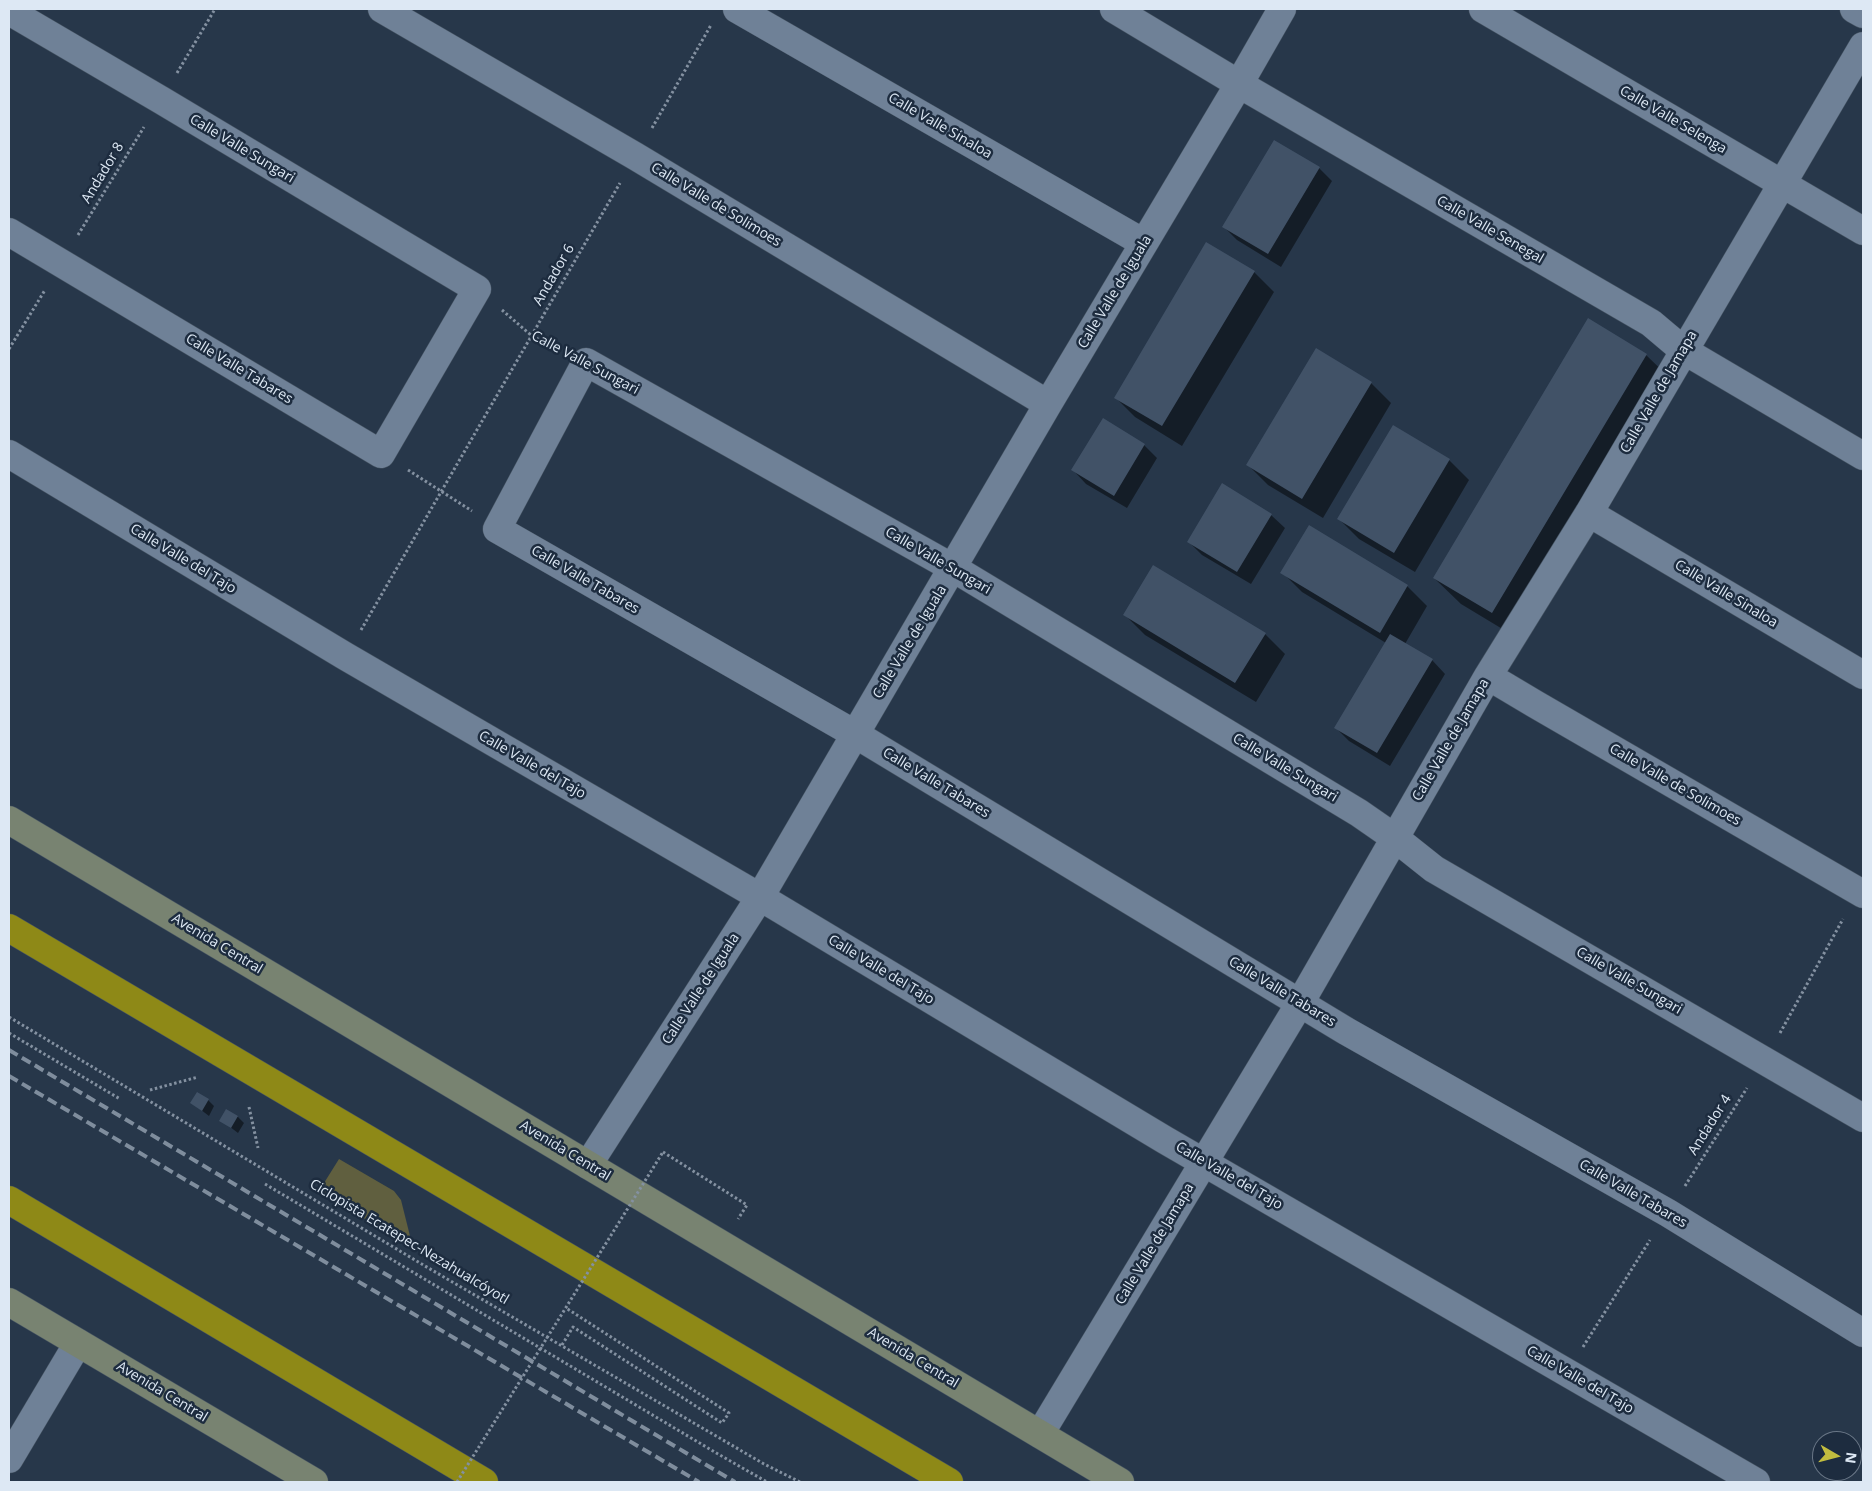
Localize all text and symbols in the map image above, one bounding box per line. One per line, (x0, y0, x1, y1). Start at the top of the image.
street label: Calle Valle Selenga (1617, 83, 1729, 157)
street label: Calle Valle Sinaloa (885, 89, 995, 163)
street label: Calle Valle Sungari (187, 111, 297, 187)
street label: Andador 8 (78, 139, 128, 207)
street label: Calle Valle de Solimoes (648, 159, 784, 251)
street label: Calle Valle Senegal (1434, 193, 1546, 267)
street label: Calle Valle de Iguala (1075, 232, 1155, 352)
street label: Andador 6 (530, 241, 578, 309)
street label: Calle Valle Sungari (528, 328, 642, 398)
street label: Calle Valle de Jamapa (1617, 328, 1701, 456)
street label: Calle Valle Tabares (182, 330, 296, 408)
street label: Calle Valle del Tajo (127, 521, 239, 597)
street label: Calle Valle Sungari (882, 524, 994, 598)
street label: Calle Valle Tabares (528, 542, 642, 618)
street label: Calle Valle Sinaloa (1671, 557, 1781, 631)
street label: Calle Valle de Iguala (870, 582, 950, 702)
street label: Calle Valle de Jamapa (1409, 676, 1493, 804)
street label: Calle Valle del Tajo (475, 728, 589, 802)
street label: Calle Valle Sungari (1230, 730, 1340, 806)
street label: Calle Valle de Solimoes (1606, 740, 1744, 830)
street label: Calle Valle Tabares (879, 744, 993, 822)
street label: Avenida Central (168, 910, 266, 978)
street label: Calle Valle de Iguala (659, 930, 743, 1048)
street label: Calle Valle del Tajo (825, 932, 937, 1008)
street label: Calle Valle Sungari (1573, 944, 1685, 1018)
street label: Calle Valle Tabares (1225, 953, 1339, 1031)
street label: Andador 4 (1685, 1092, 1735, 1158)
street label: Avenida Central (516, 1117, 614, 1185)
street label: Calle Valle del Tajo (1172, 1139, 1286, 1213)
street label: Calle Valle Tabares (1576, 1156, 1690, 1232)
street label: Ciclopista Ecatepec-Nezahualcóyotl (306, 1176, 512, 1308)
street label: Calle Valle de Jamapa (1112, 1180, 1198, 1308)
street label: Avenida Central (864, 1324, 962, 1392)
street label: Calle Valle del Tajo (1523, 1343, 1637, 1417)
street label: Avenida Central (113, 1358, 211, 1426)
north arrow (1812, 1431, 1862, 1481)
text: N (1841, 1451, 1862, 1465)

